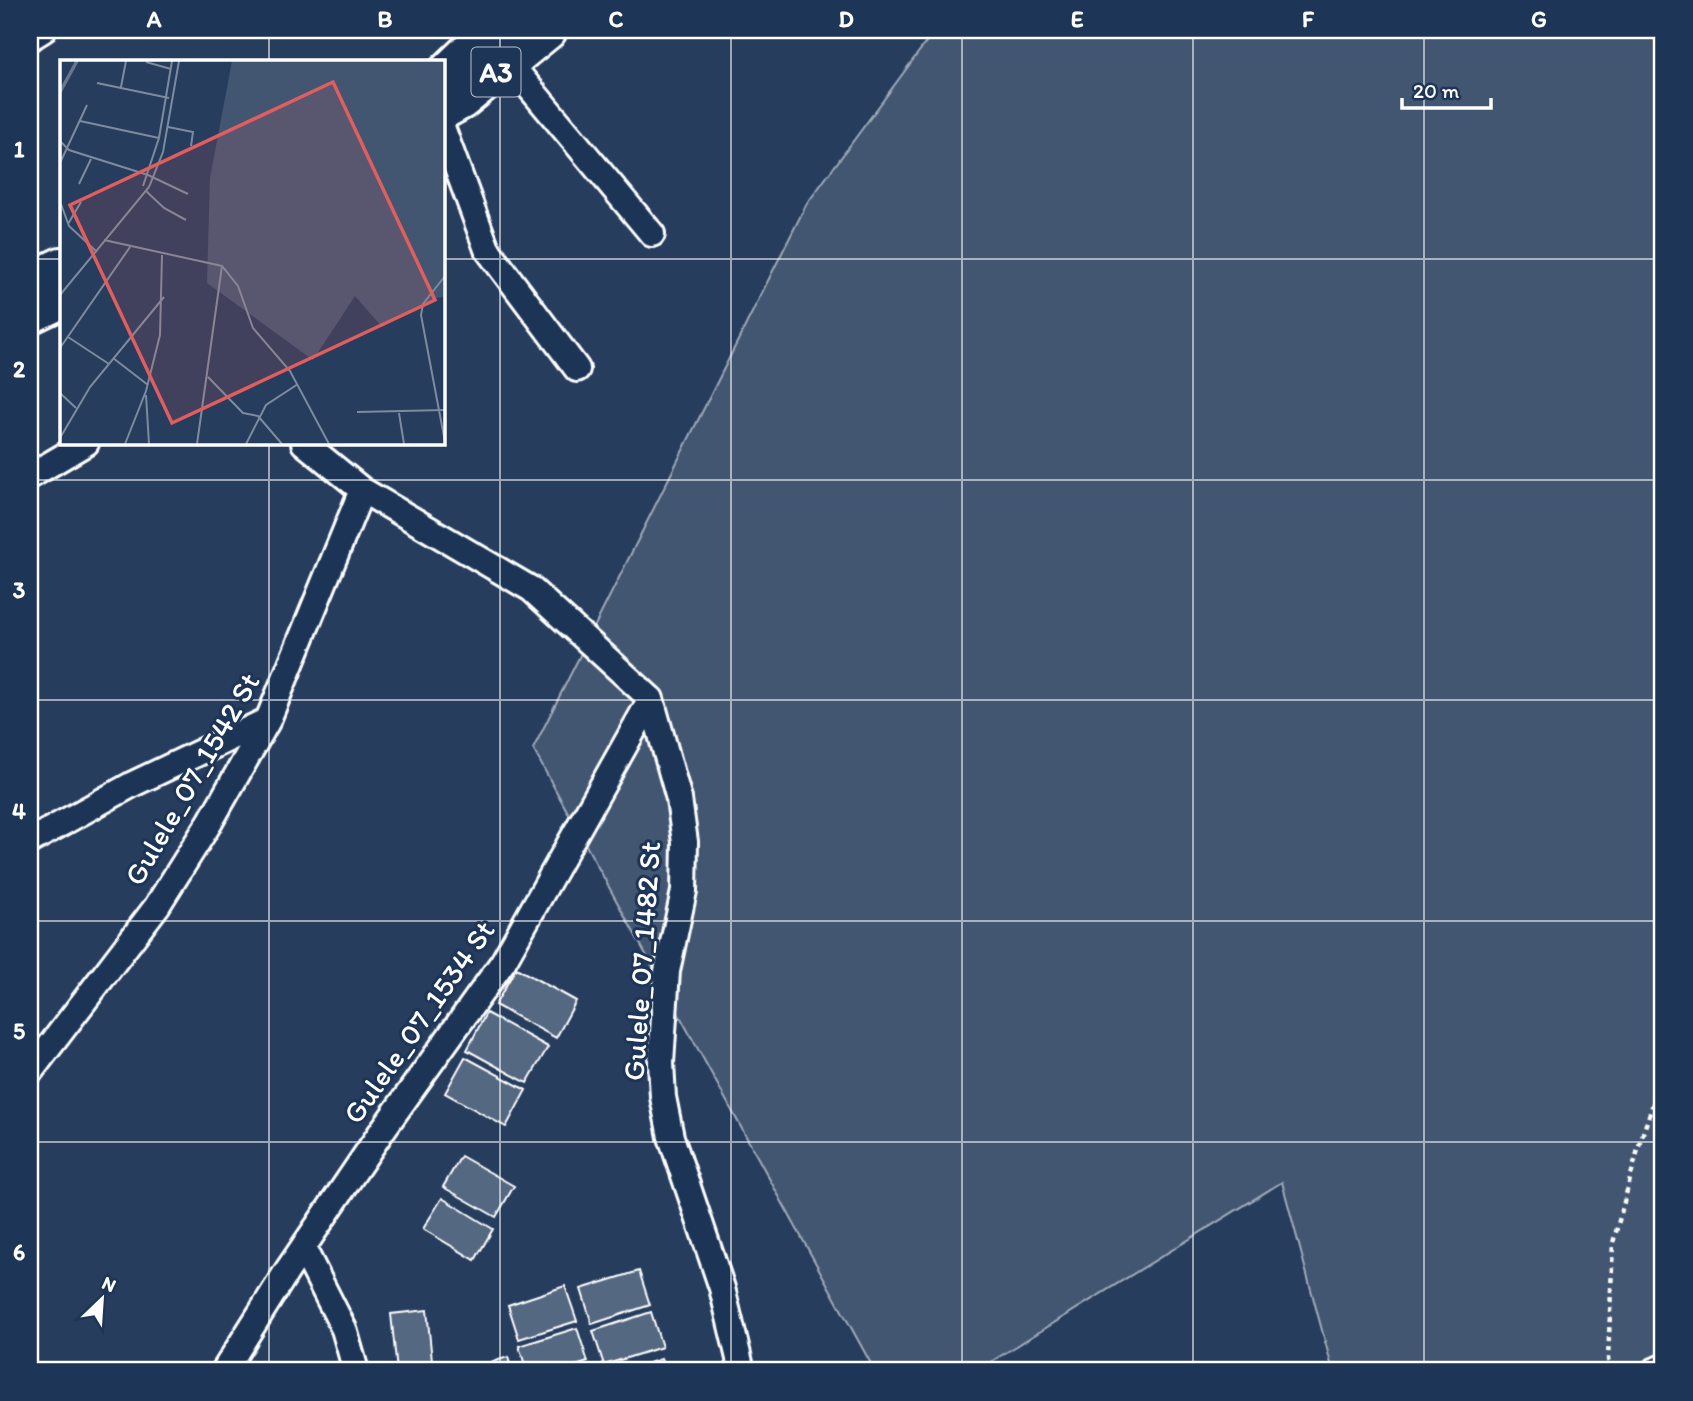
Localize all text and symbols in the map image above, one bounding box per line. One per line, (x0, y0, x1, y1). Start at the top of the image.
text: A (146, 5, 162, 33)
text: B (378, 5, 393, 33)
text: C (609, 5, 624, 33)
text: D (838, 5, 854, 33)
text: E (1071, 5, 1084, 33)
text: F (1302, 5, 1315, 33)
text: G (1531, 5, 1547, 33)
road number: A3 (472, 48, 520, 96)
inset map (60, 60, 444, 444)
scale bar (1402, 66, 1492, 110)
text: 20 m (1413, 78, 1460, 103)
text: 1 (14, 135, 25, 163)
text: 2 (13, 355, 26, 383)
text: 3 (13, 576, 26, 604)
street label: Gulele_07_1542 St (116, 666, 267, 892)
text: 4 (12, 797, 26, 825)
street label: Gulele_07_1482 St (615, 840, 668, 1082)
street label: Gulele_07_1534 St (335, 913, 503, 1131)
text: 5 (13, 1017, 25, 1045)
text: 6 (13, 1238, 25, 1266)
north arrow (66, 1264, 136, 1334)
text: N (98, 1271, 120, 1297)

